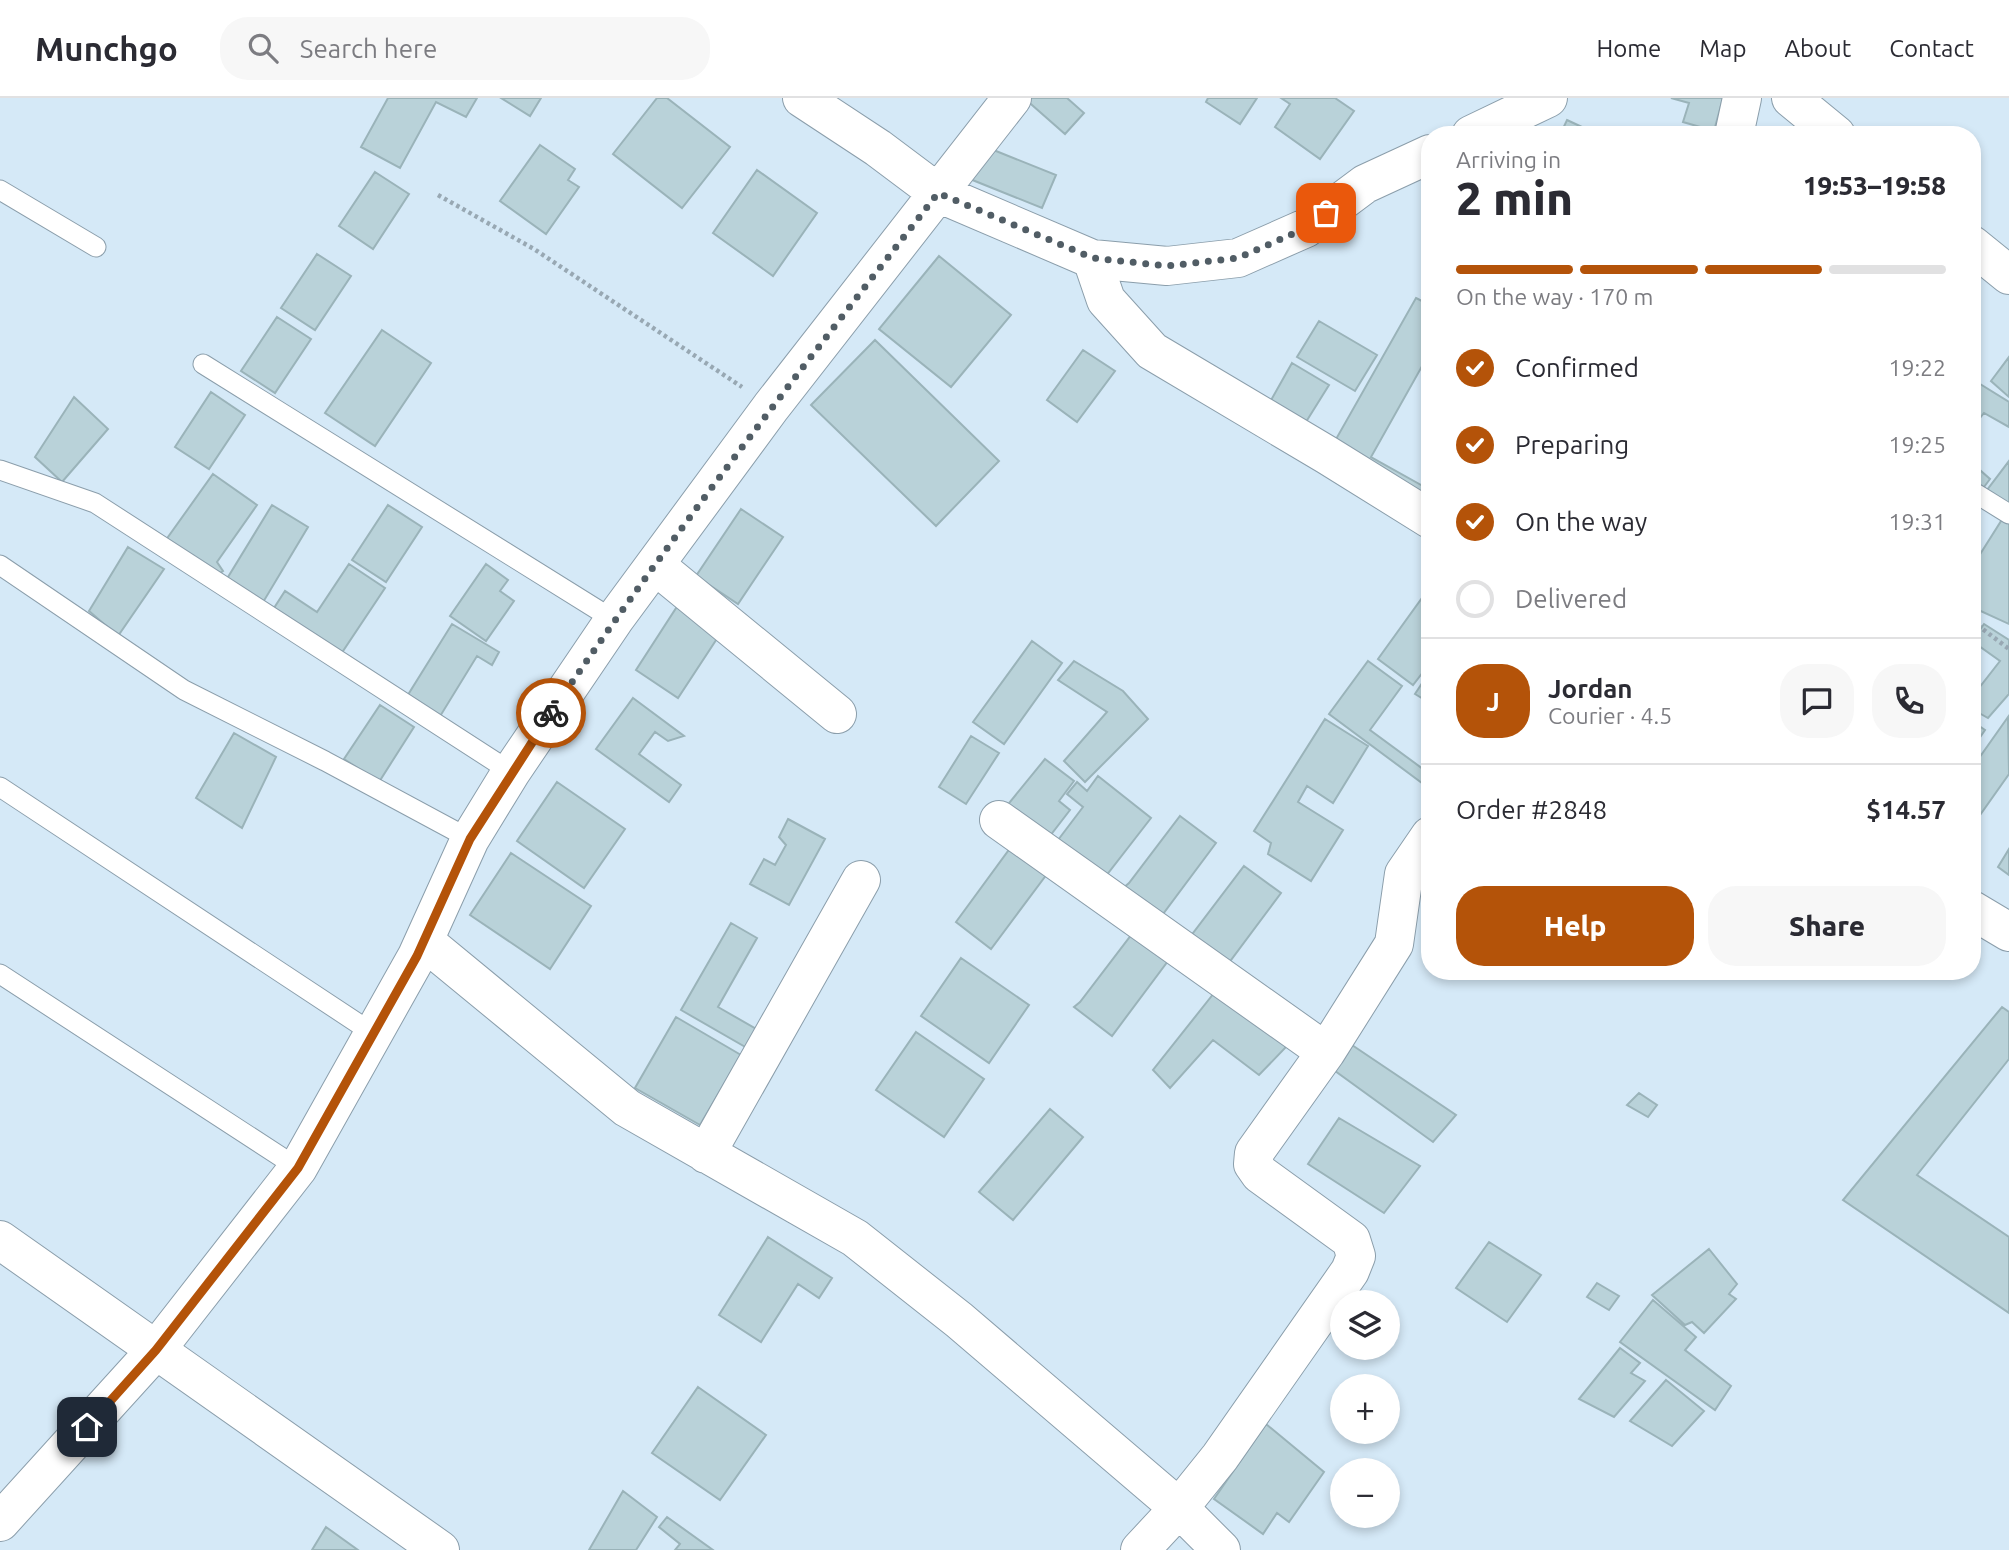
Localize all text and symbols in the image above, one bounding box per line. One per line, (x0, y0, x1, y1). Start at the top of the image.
search box (220, 17, 710, 80)
icon: search (244, 29, 282, 67)
text: Munchgo (35, 30, 178, 67)
text: Search here (300, 34, 437, 63)
text: Home (1596, 35, 1661, 62)
text: Map (1699, 35, 1746, 62)
text: About (1784, 35, 1851, 62)
text: Contact (1889, 35, 1974, 62)
text: Arriving in (1456, 147, 1561, 172)
text: 19:53–19:58 (1803, 171, 1946, 200)
text: 2 min (1456, 172, 1573, 224)
pin (1296, 183, 1356, 243)
icon: bag (1307, 194, 1345, 232)
text: On the way · 170 m (1456, 284, 1653, 309)
icon: check (1456, 349, 1494, 387)
text: Confirmed (1515, 353, 1639, 382)
text: 19:22 (1888, 355, 1946, 380)
icon: check (1456, 426, 1494, 464)
text: Preparing (1515, 430, 1629, 459)
text: 19:25 (1888, 432, 1946, 457)
icon: check (1456, 503, 1494, 541)
text: On the way (1515, 507, 1647, 536)
text: 19:31 (1888, 509, 1946, 534)
text: Delivered (1515, 584, 1627, 613)
button: chat (1780, 664, 1854, 738)
button: phone (1872, 664, 1946, 738)
text: Jordan (1548, 674, 1633, 703)
courier (516, 678, 586, 748)
text: J (1486, 687, 1500, 716)
icon: bike (532, 694, 570, 732)
text: Courier · 4.5 (1548, 703, 1672, 728)
text: Order #2848 (1456, 795, 1607, 824)
text: $14.57 (1866, 795, 1946, 824)
button: Help (1456, 886, 1694, 966)
button: Share (1708, 886, 1946, 966)
map controls (1330, 1290, 1400, 1528)
button: layers (1330, 1290, 1400, 1360)
button: + (1330, 1374, 1400, 1444)
pin (57, 1397, 117, 1457)
icon: home (68, 1408, 106, 1446)
button: − (1330, 1458, 1400, 1528)

